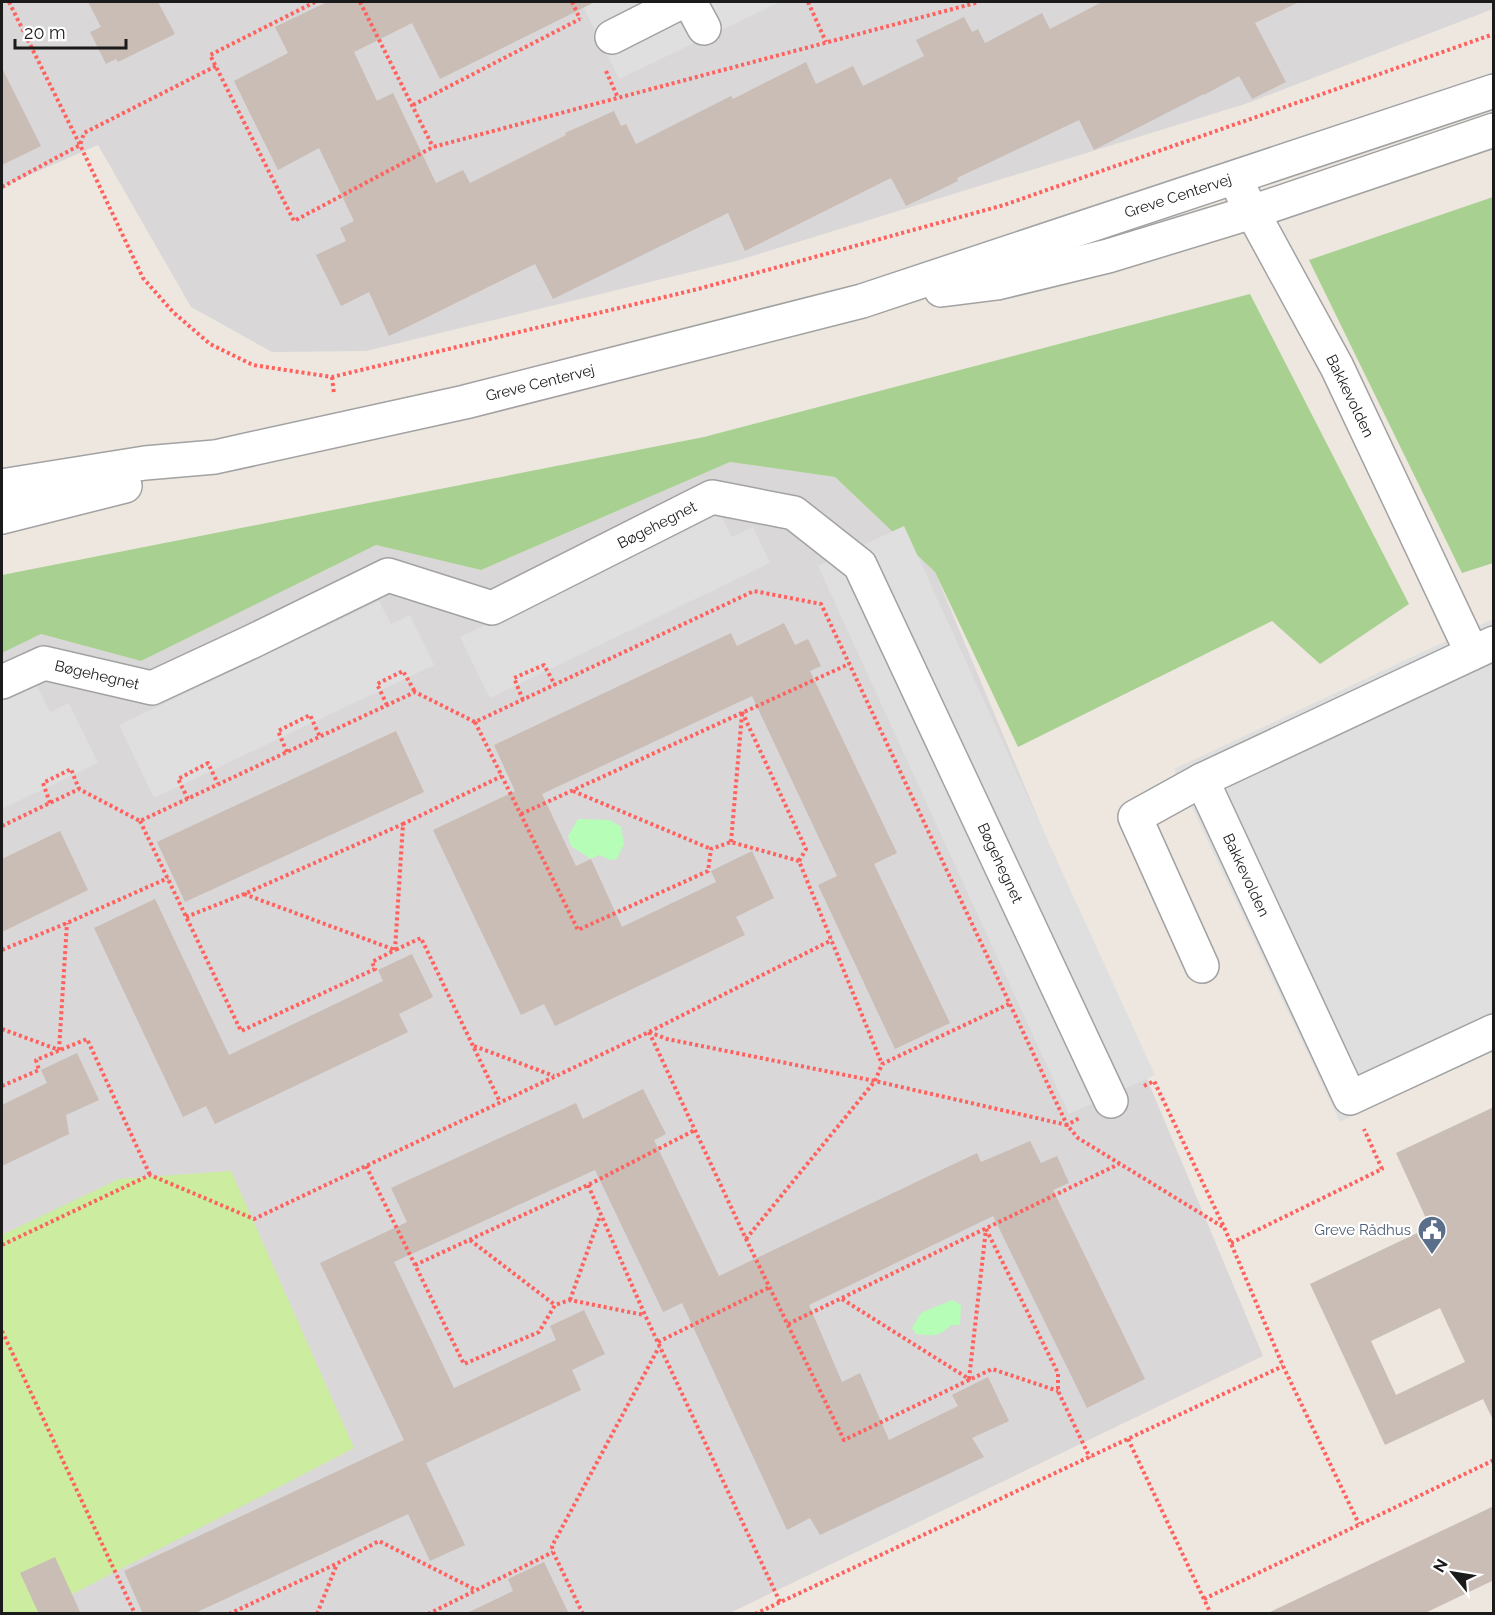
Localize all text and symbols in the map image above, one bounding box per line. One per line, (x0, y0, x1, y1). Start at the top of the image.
scale bar (15, 12, 126, 50)
text: 20 m (24, 22, 66, 43)
street label: Greve Centervej (1122, 170, 1234, 222)
street label: Bakkevolden (1322, 352, 1378, 440)
street label: Greve Centervej (484, 361, 596, 405)
street label: Bøgehegnet (614, 497, 700, 553)
street label: Bøgehegnet (53, 657, 141, 693)
street label: Bøgehegnet (974, 820, 1026, 906)
street label: Bakkevolden (1219, 830, 1273, 920)
public building icon: Greve Rådhus (1416, 1214, 1448, 1256)
place label: Greve Rådhus (1314, 1221, 1411, 1239)
north arrow (1423, 1543, 1483, 1603)
text: N (1429, 1556, 1452, 1576)

